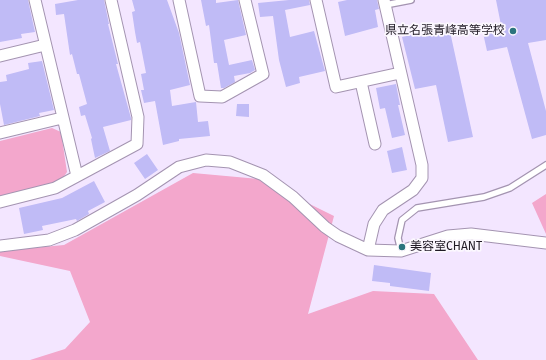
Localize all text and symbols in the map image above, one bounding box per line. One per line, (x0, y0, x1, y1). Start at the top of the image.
place label: 県立名張青峰高等学校 (385, 24, 505, 38)
marker: 県立名張青峰高等学校 (508, 26, 518, 36)
place label: 美容室CHANT (410, 240, 482, 254)
marker: 美容室CHANT (397, 242, 407, 252)

